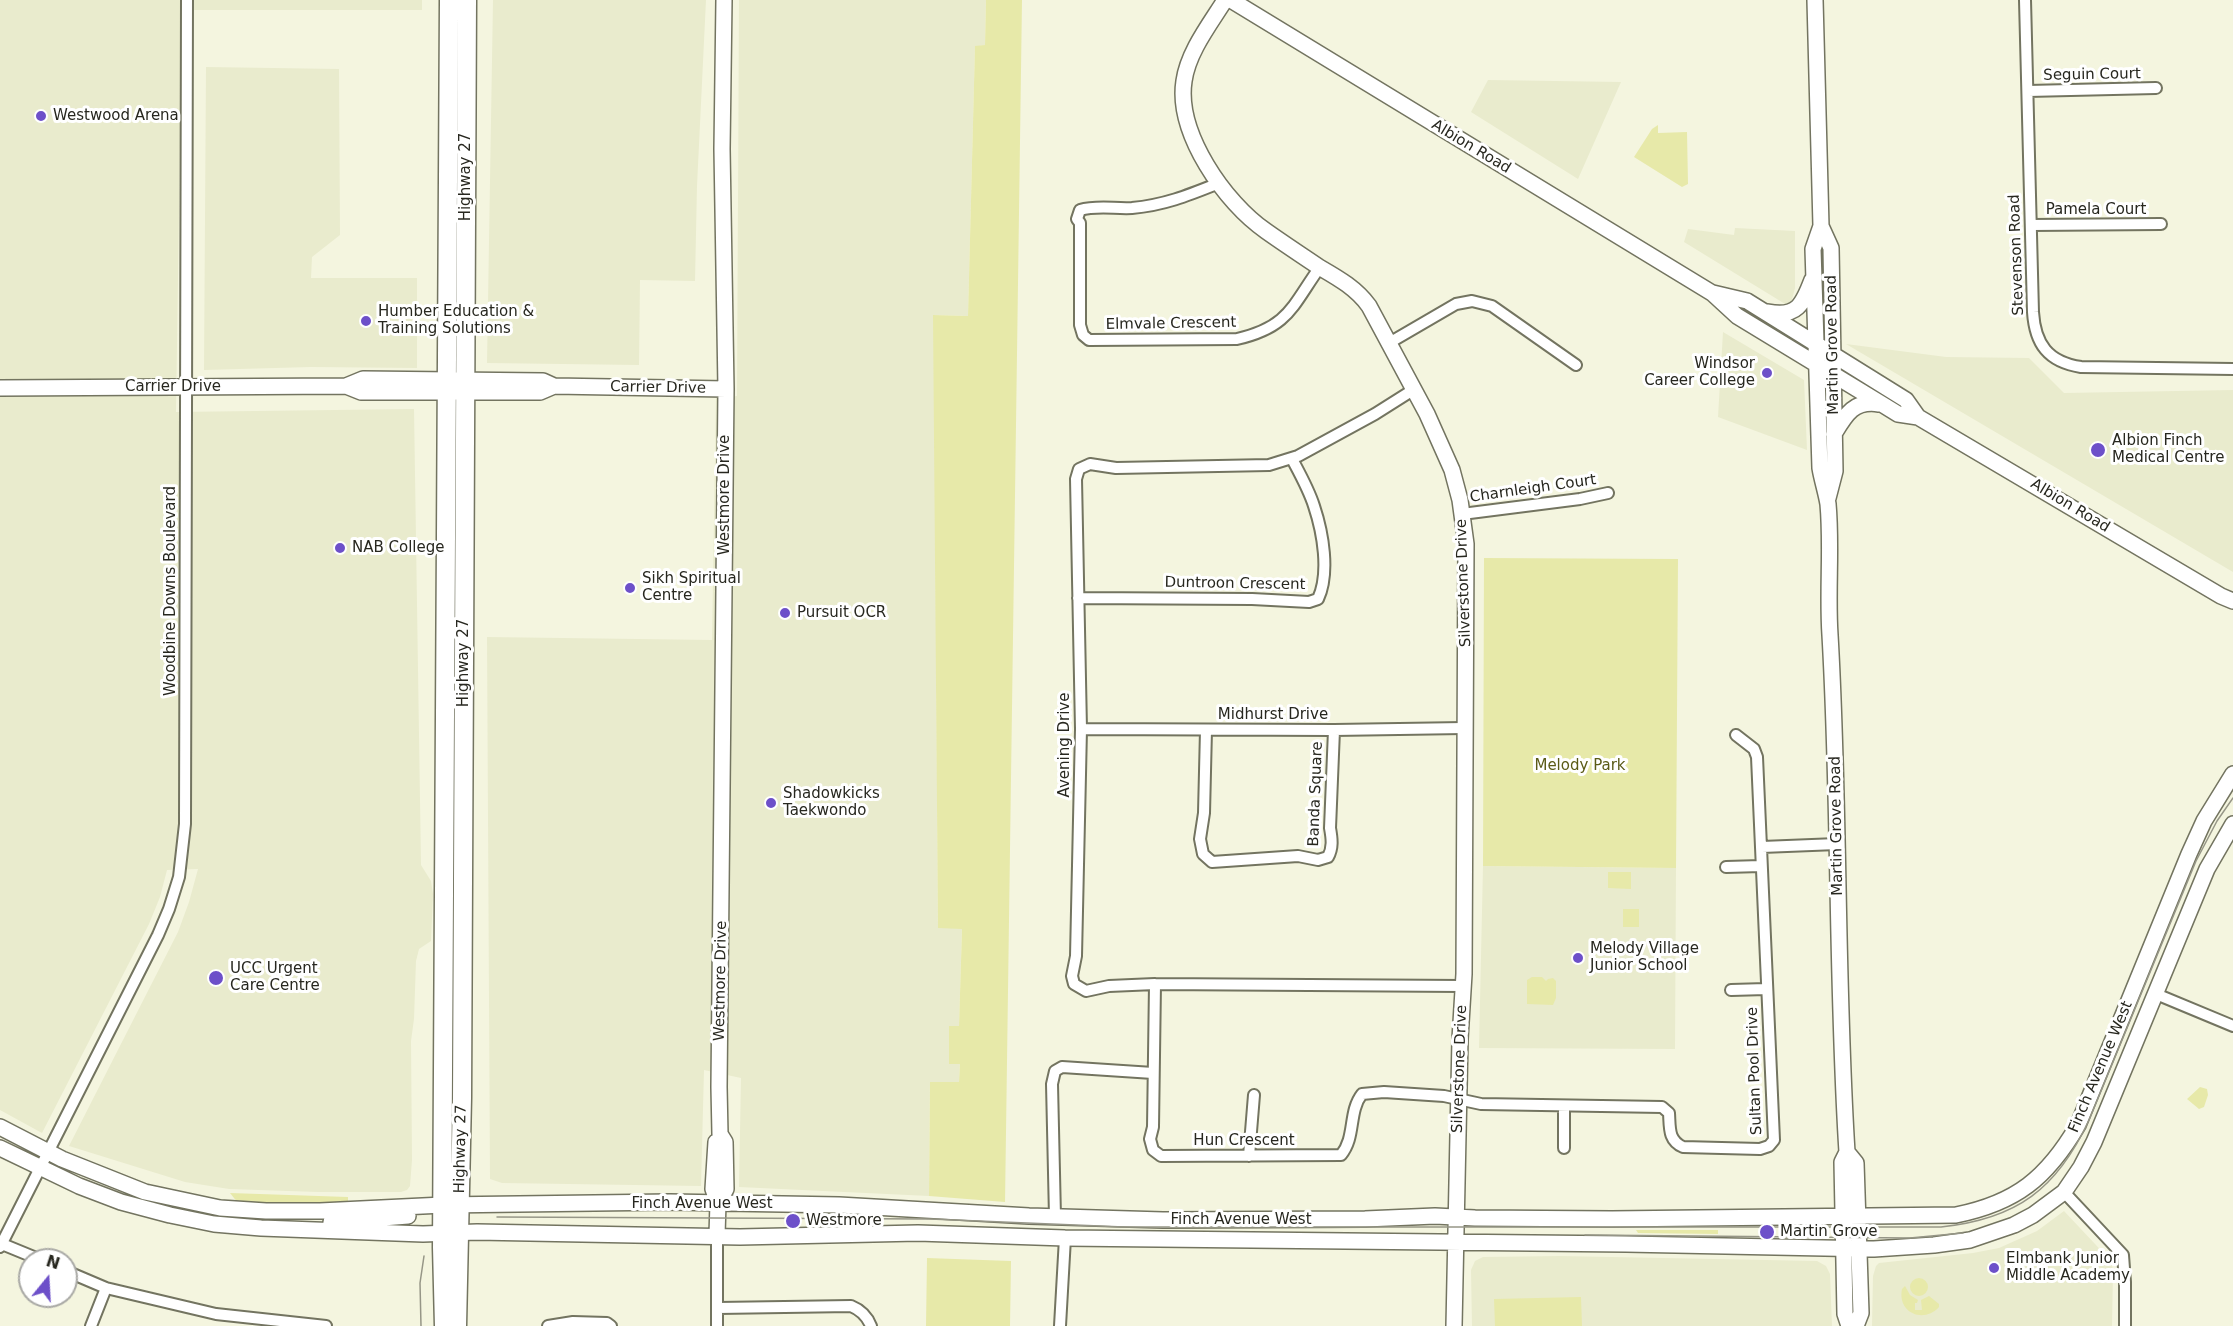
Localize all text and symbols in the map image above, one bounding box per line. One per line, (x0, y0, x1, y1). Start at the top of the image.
street label: Seguin Court (2043, 65, 2141, 85)
place label: Westwood Arena (53, 107, 179, 125)
marker: Westwood Arena (34, 109, 48, 123)
street label: Albion Road (1428, 116, 1514, 178)
street label: Highway 27 (457, 133, 475, 221)
street label: Stevenson Road (2006, 194, 2028, 316)
street label: Pamela Court (2046, 201, 2146, 219)
street label: Martin Grove Road (1823, 275, 1843, 415)
place label: Humber Education & Training Solutions (378, 303, 534, 338)
marker: Humber Education & Training Solutions (359, 314, 373, 328)
street label: Elmvale Crescent (1105, 314, 1237, 334)
place label: Windsor Career College (1644, 355, 1755, 390)
marker: Windsor Career College (1760, 366, 1774, 380)
street label: Carrier Drive (125, 378, 221, 396)
street label: Carrier Drive (610, 378, 706, 398)
place label: Albion Finch Medical Centre (2112, 432, 2224, 467)
street label: Westmore Drive (716, 435, 734, 555)
marker: Albion Finch Medical Centre (2089, 441, 2107, 459)
street label: Charnleigh Court (1469, 471, 1597, 507)
street label: Albion Road (2027, 475, 2113, 537)
street label: Woodbine Downs Boulevard (162, 486, 180, 696)
street label: Silverstone Drive (1453, 518, 1475, 648)
place label: NAB College (352, 539, 445, 557)
marker: NAB College (333, 541, 347, 555)
place label: Sikh Spiritual Centre (642, 570, 741, 605)
street label: Duntroon Crescent (1164, 574, 1306, 594)
marker: Sikh Spiritual Centre (623, 581, 637, 595)
place label: Pursuit OCR (797, 604, 886, 622)
marker: Pursuit OCR (778, 606, 792, 620)
street label: Highway 27 (455, 619, 473, 707)
street label: Avening Drive (1056, 693, 1074, 797)
street label: Midhurst Drive (1218, 706, 1328, 724)
street label: Banda Square (1305, 741, 1327, 847)
street label: Martin Grove Road (1827, 756, 1847, 896)
park label: Melody Park (1534, 757, 1626, 775)
place label: Shadowkicks Taekwondo (783, 785, 880, 820)
marker: Shadowkicks Taekwondo (764, 796, 778, 810)
street label: Westmore Drive (711, 921, 731, 1041)
place label: Melody Village Junior School (1590, 940, 1699, 975)
marker: Melody Village Junior School (1571, 951, 1585, 965)
place label: UCC Urgent Care Centre (230, 960, 320, 995)
marker: UCC Urgent Care Centre (207, 969, 225, 987)
street label: Finch Avenue West (2065, 999, 2137, 1135)
street label: Silverstone Drive (1449, 1004, 1471, 1134)
street label: Sultan Pool Drive (1744, 1007, 1766, 1135)
street label: Highway 27 (451, 1105, 471, 1193)
street label: Hun Crescent (1193, 1132, 1295, 1150)
street label: Finch Avenue West (631, 1195, 773, 1213)
street label: Finch Avenue West (1170, 1211, 1312, 1229)
marker: Westmore (784, 1212, 802, 1230)
place label: Westmore (806, 1212, 882, 1230)
marker: Martin Grove (1758, 1223, 1776, 1241)
place label: Martin Grove (1780, 1223, 1877, 1241)
north arrow (18, 1248, 78, 1308)
place label: Elmbank Junior Middle Academy (2006, 1250, 2130, 1285)
text: N (44, 1251, 62, 1273)
marker: Elmbank Junior Middle Academy (1987, 1261, 2001, 1275)

